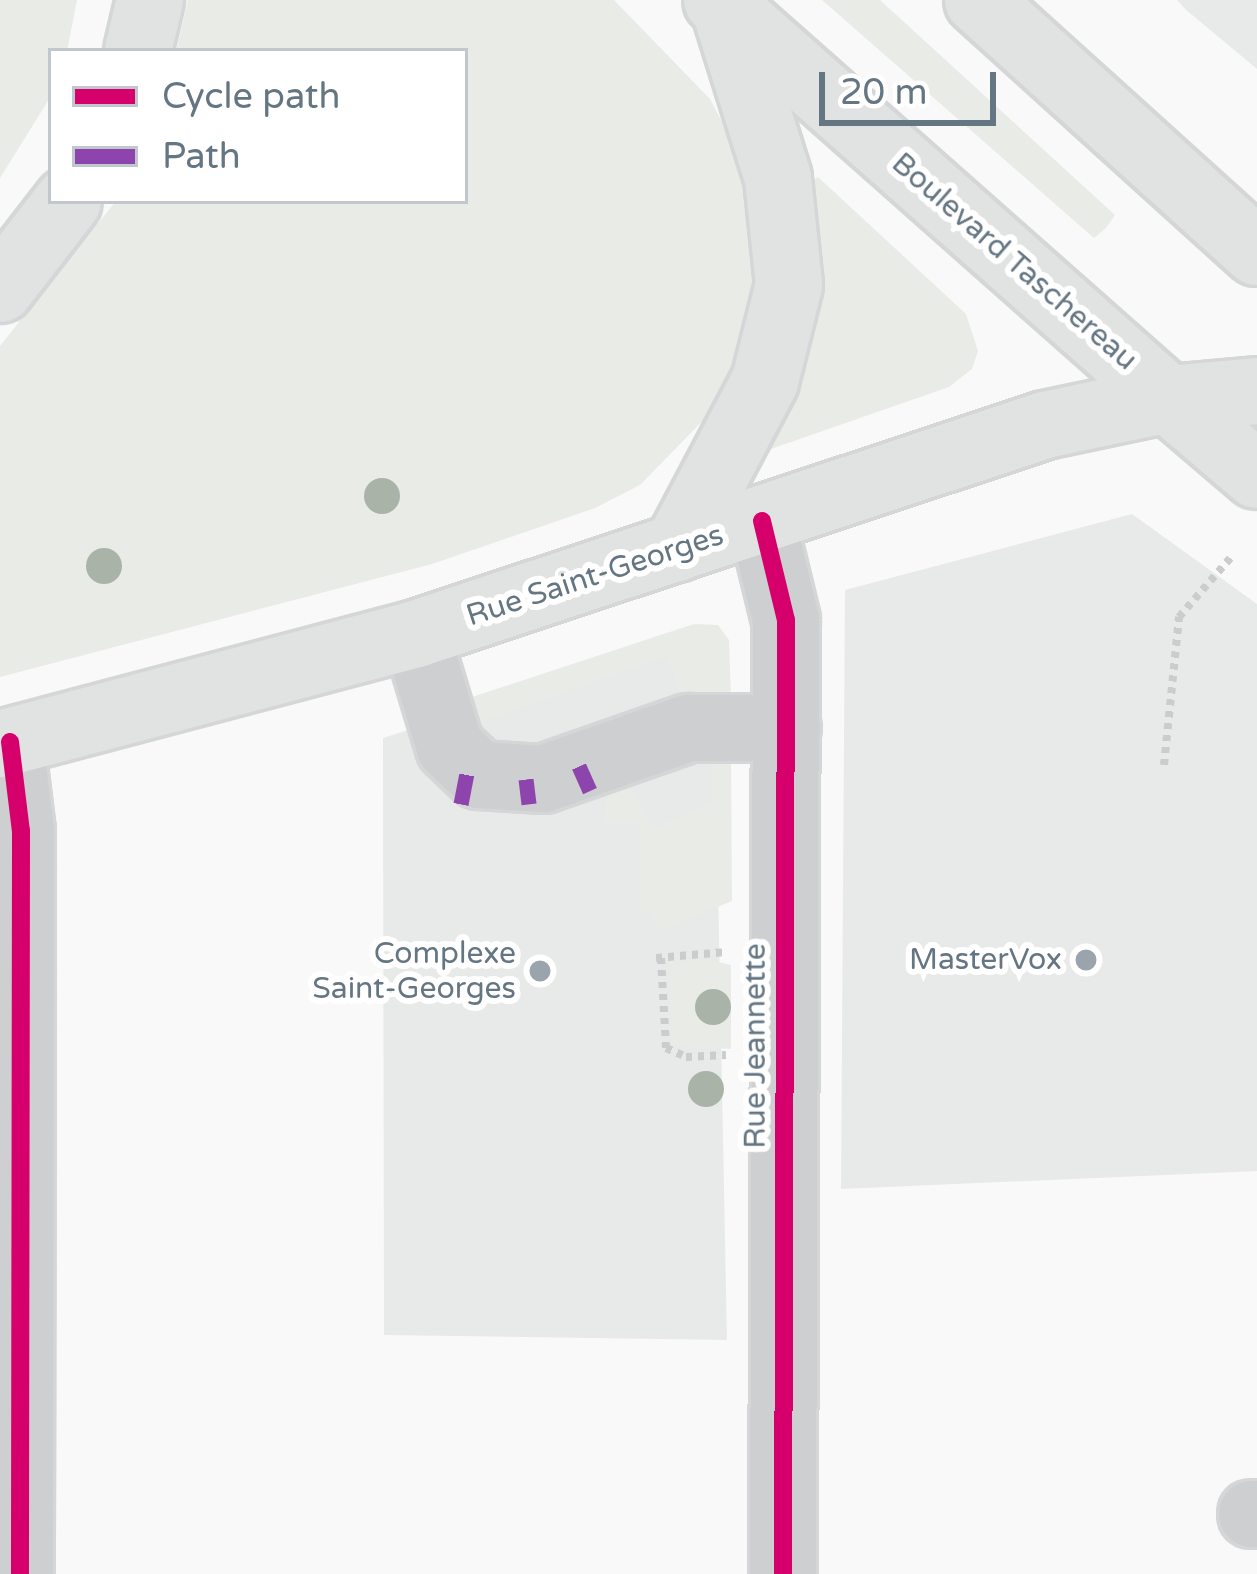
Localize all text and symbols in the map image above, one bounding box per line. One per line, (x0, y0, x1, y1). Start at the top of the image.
legend (48, 48, 468, 204)
scale bar (825, 48, 1002, 122)
text: 20 m (840, 71, 928, 114)
text: Cycle path (162, 75, 340, 118)
text: Path (162, 135, 241, 178)
street label: Boulevard Taschereau (884, 146, 1144, 378)
street label: Rue Saint-Georges (462, 517, 728, 635)
place label: Complexe Saint-Georges (312, 936, 516, 1006)
place label: MasterVox (909, 942, 1062, 978)
street label: Rue Jeannette (738, 943, 774, 1149)
marker: MasterVox (1073, 947, 1099, 973)
marker: Complexe Saint-Georges (527, 958, 553, 984)

